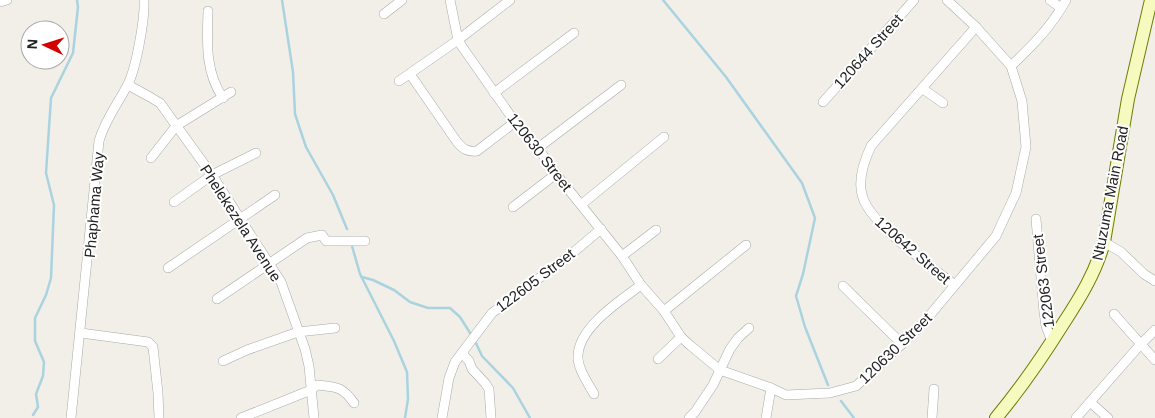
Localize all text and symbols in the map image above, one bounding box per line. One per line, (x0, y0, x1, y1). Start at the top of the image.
street label: 120644 Street (830, 10, 906, 92)
north arrow (20, 20, 70, 70)
text: N (24, 38, 40, 50)
street label: 120630 Street (504, 110, 576, 195)
street label: Ntuzuma Main Road (1089, 124, 1131, 262)
street label: Phaphama Way (81, 151, 107, 259)
street label: Phelekezela Avenue (197, 161, 285, 285)
street label: 120642 Street (872, 213, 955, 288)
street label: 122063 Street (1029, 232, 1057, 329)
street label: 122605 Street (492, 244, 578, 315)
street label: 120630 Street (855, 309, 935, 387)

